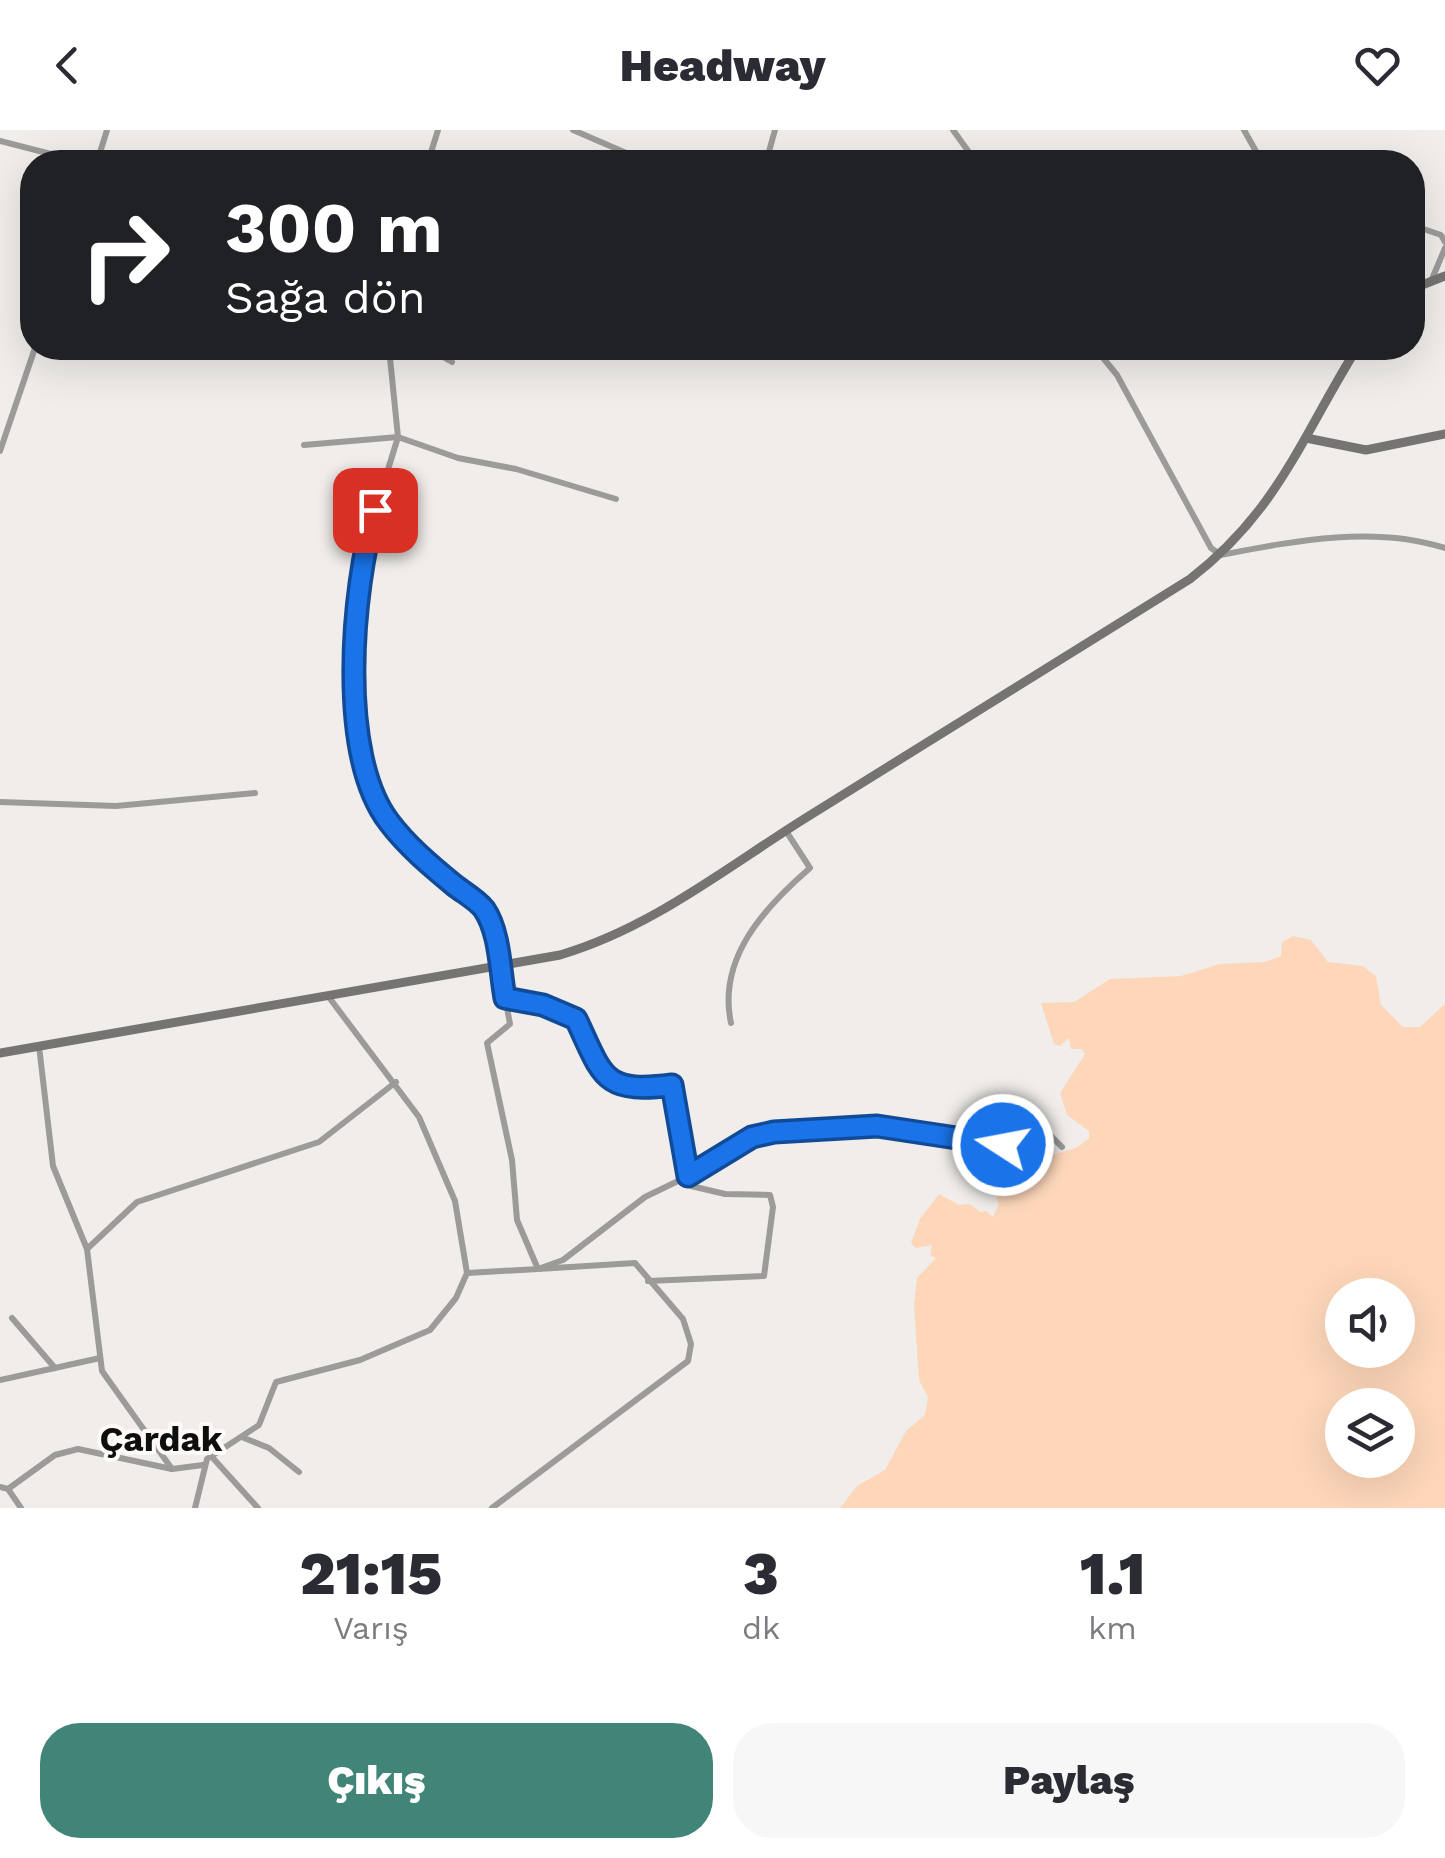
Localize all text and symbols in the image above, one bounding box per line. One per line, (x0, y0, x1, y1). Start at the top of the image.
icon: back (40, 38, 95, 93)
icon: heart (1350, 38, 1405, 93)
text: Headway (620, 39, 825, 92)
text: 300 m (225, 187, 443, 269)
icon: right (60, 190, 190, 320)
text: Sağa dön (225, 271, 426, 324)
pin (333, 468, 418, 553)
icon: arrive (348, 483, 403, 538)
position arrow (951, 1093, 1055, 1197)
map controls (1325, 1278, 1415, 1478)
button: sound (1325, 1278, 1415, 1368)
button: layers (1325, 1388, 1415, 1478)
district label: Çardak (100, 1418, 223, 1460)
text: 21:15 (300, 1538, 442, 1609)
text: 3 (743, 1538, 779, 1609)
text: 1.1 (1080, 1538, 1145, 1609)
text: Varış (333, 1609, 409, 1647)
text: dk (742, 1609, 780, 1647)
text: km (1088, 1609, 1137, 1647)
button: Çıkış (40, 1723, 713, 1838)
button: Paylaş (733, 1723, 1405, 1838)

